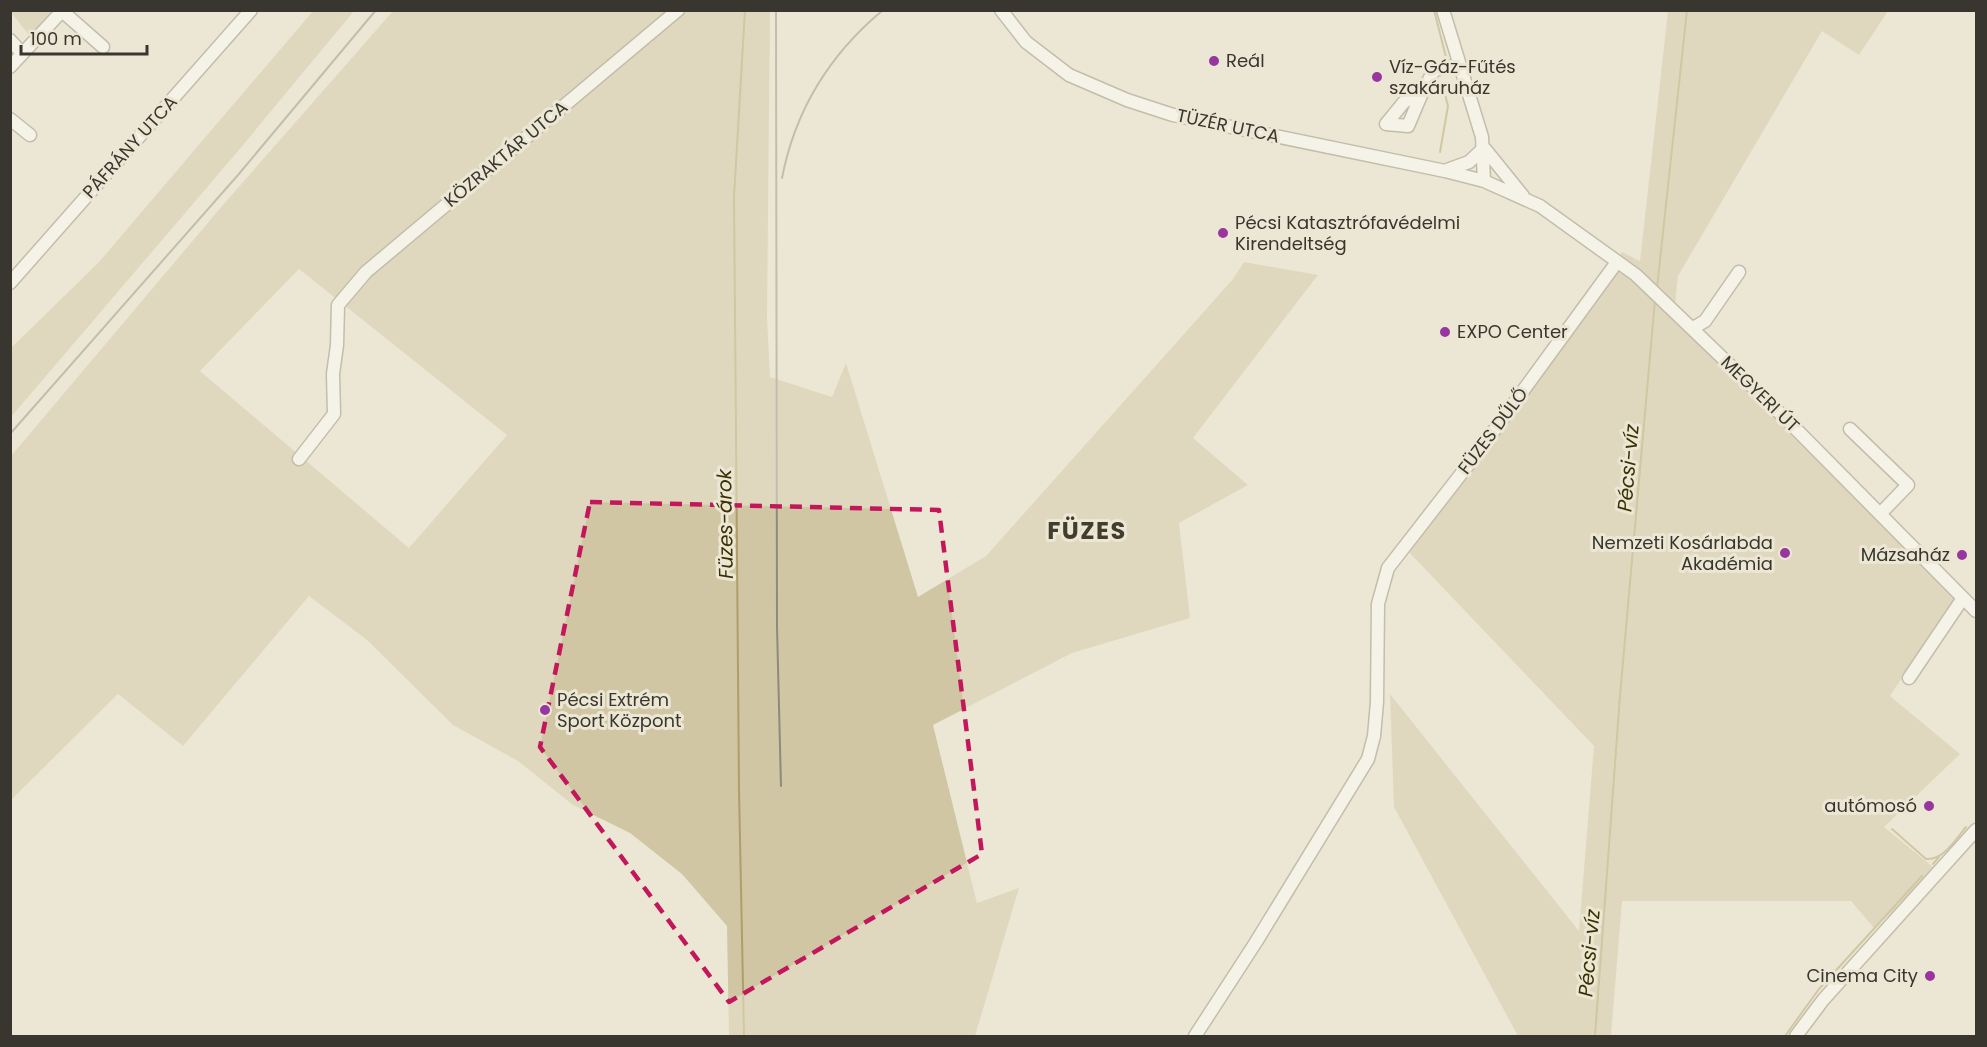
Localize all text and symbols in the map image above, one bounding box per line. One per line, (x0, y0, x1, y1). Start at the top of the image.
scale bar (21, 18, 147, 56)
text: 100 m (30, 26, 82, 51)
place label: Reál (1226, 48, 1265, 73)
marker: Reál (1207, 54, 1221, 68)
place label: Víz-Gáz-Fűtés szakáruház (1389, 54, 1516, 100)
marker: Víz-Gáz-Fűtés szakáruház (1370, 70, 1384, 84)
street label: PÁFRÁNY UTCA (77, 90, 183, 204)
street label: KÖZRAKTÁR UTCA (439, 95, 573, 213)
street label: TÜZÉR UTCA (1174, 102, 1282, 149)
place label: Pécsi Katasztrófavédelmi Kirendeltség (1235, 210, 1460, 256)
marker: Pécsi Katasztrófavédelmi Kirendeltség (1216, 226, 1230, 240)
place label: EXPO Center (1457, 319, 1568, 344)
marker: EXPO Center (1438, 325, 1452, 339)
street label: MEGYERI ÚT (1715, 350, 1805, 438)
street label: FÜZES DŰLŐ (1452, 382, 1533, 479)
water label: Pécsi-víz (1610, 422, 1646, 513)
water label: Füzes-árok (710, 467, 740, 579)
district label: FÜZES (1047, 514, 1127, 547)
place label: Nemzeti Kosárlabda Akadémia (1592, 530, 1773, 576)
place label: Mázsaház (1861, 542, 1950, 567)
marker: Nemzeti Kosárlabda Akadémia (1778, 546, 1792, 560)
marker: Mázsaház (1955, 548, 1969, 562)
place label: Pécsi Extrém Sport Központ (557, 687, 682, 733)
marker: Pécsi Extrém Sport Központ (538, 703, 552, 717)
place label: autómosó (1824, 793, 1917, 818)
marker: autómosó (1922, 799, 1936, 813)
water label: Pécsi-víz (1571, 907, 1607, 998)
place label: Cinema City (1806, 963, 1918, 988)
marker: Cinema City (1923, 969, 1937, 983)

